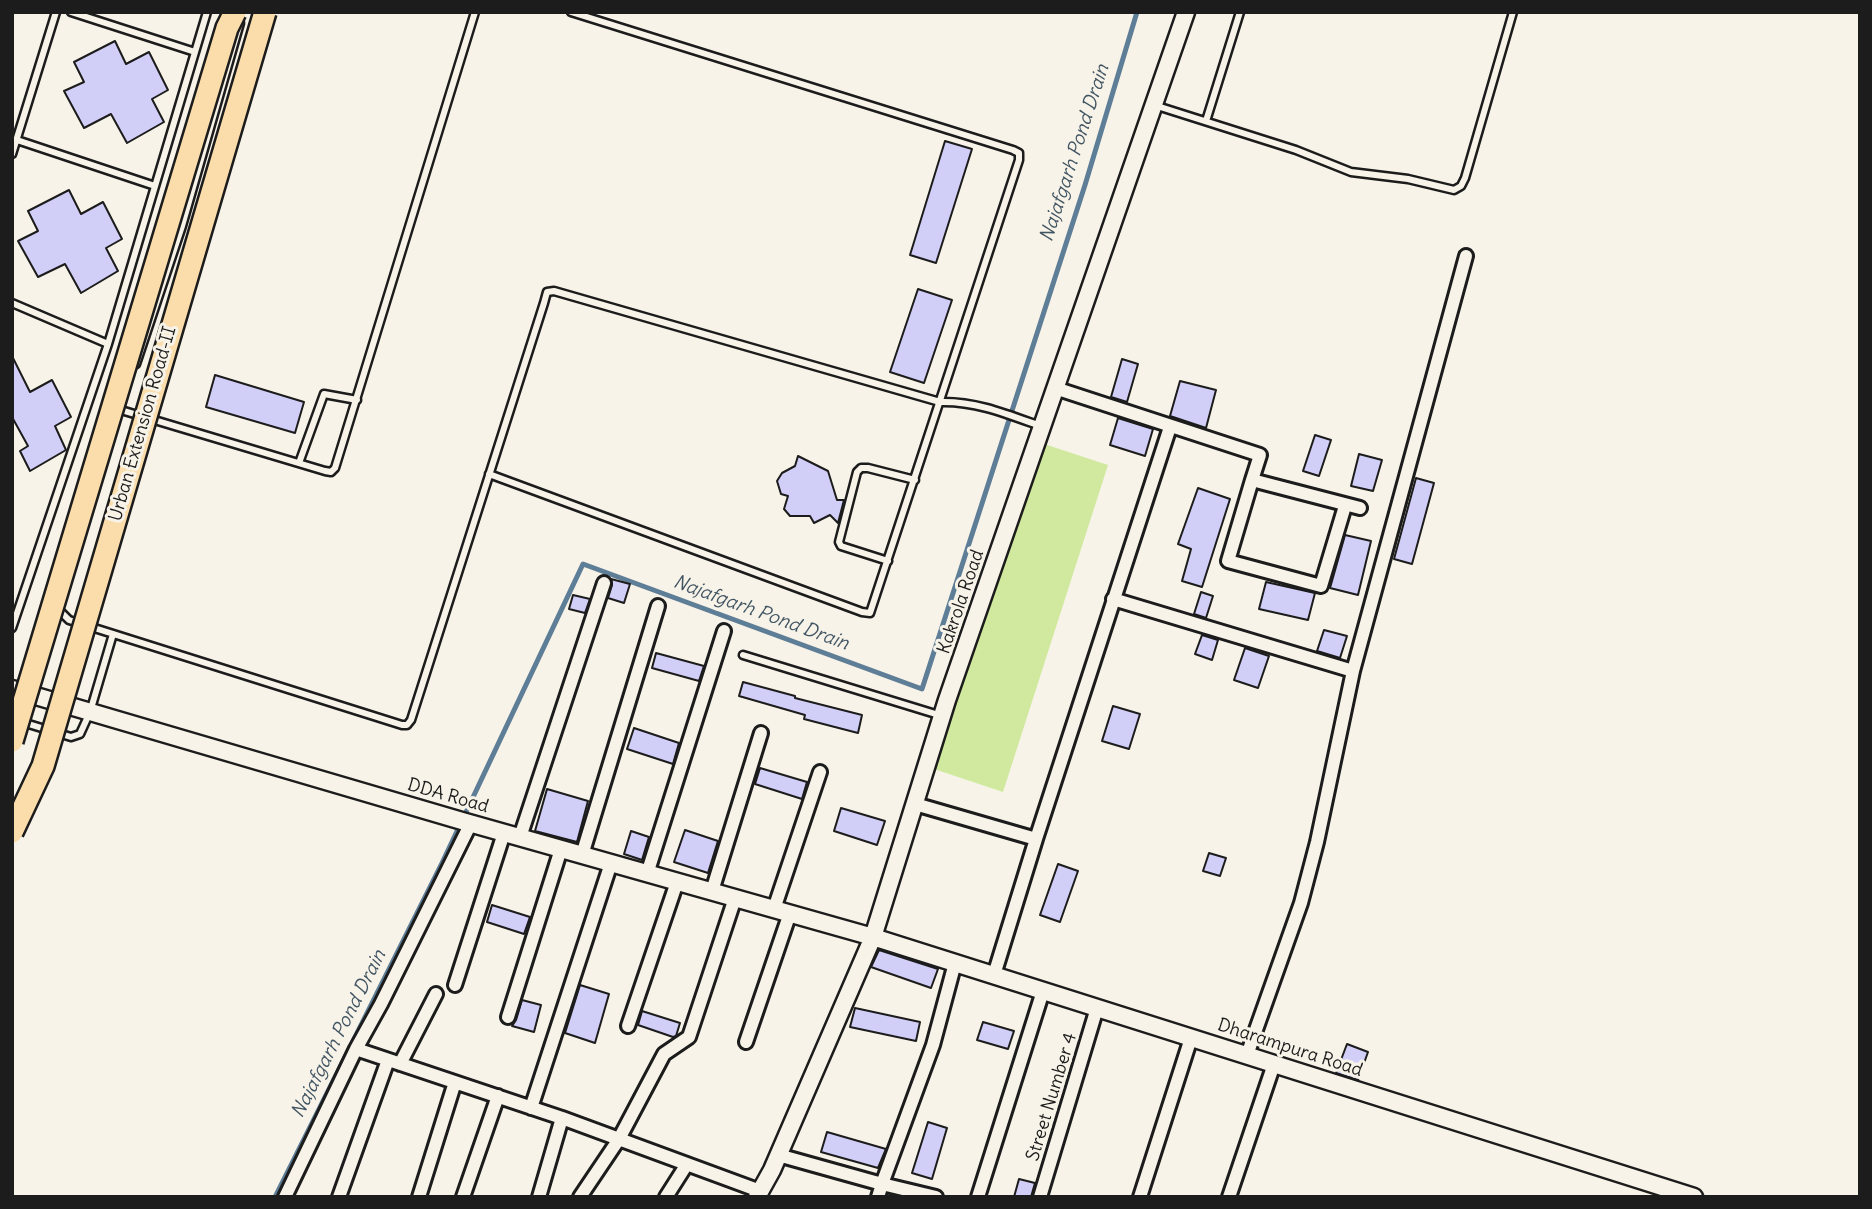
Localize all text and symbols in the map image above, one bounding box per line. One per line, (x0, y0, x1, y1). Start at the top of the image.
water label: Najafgarh Pond Drain (1036, 61, 1114, 245)
street label: Urban Extension Road-II (105, 324, 181, 524)
street label: Kakrola Road (933, 547, 989, 657)
water label: Najafgarh Pond Drain (670, 571, 852, 655)
street label: DDA Road (405, 774, 491, 818)
water label: Najafgarh Pond Drain (287, 946, 391, 1122)
street label: Dharampura Road (1215, 1014, 1365, 1082)
street label: Street Number 4 (1022, 1030, 1082, 1164)

